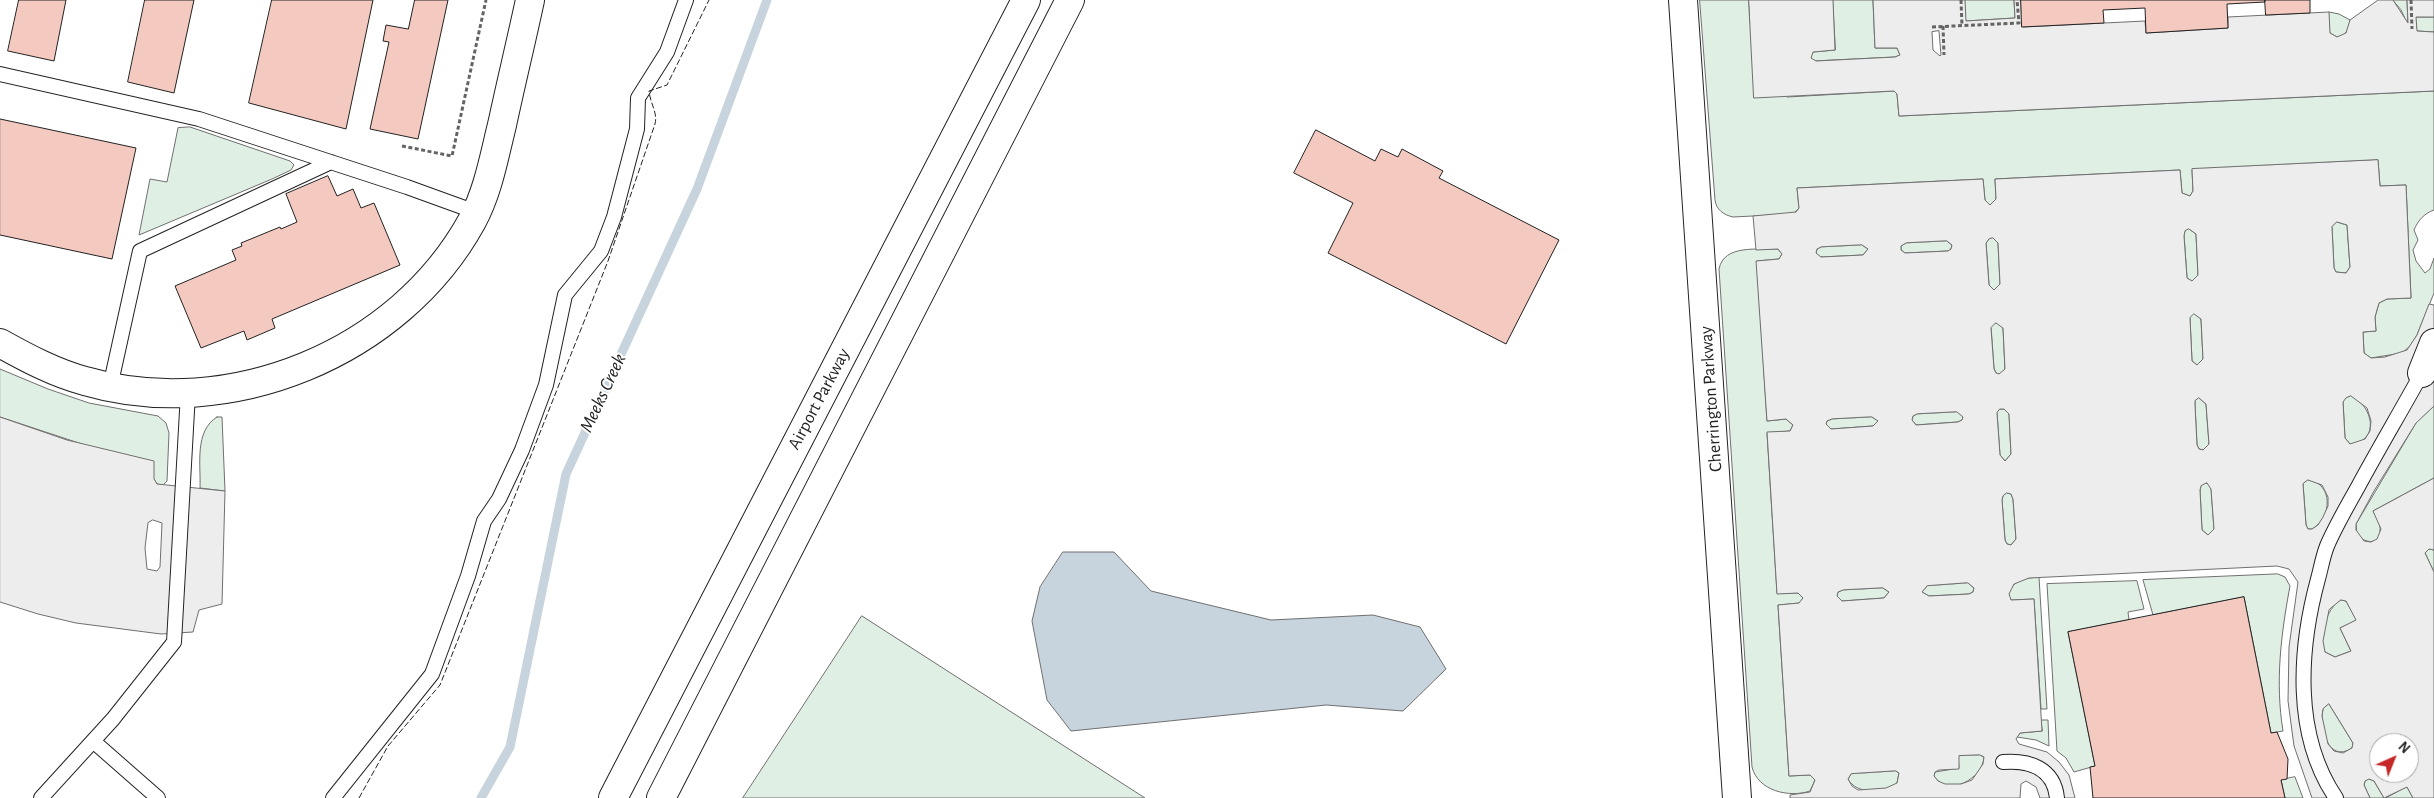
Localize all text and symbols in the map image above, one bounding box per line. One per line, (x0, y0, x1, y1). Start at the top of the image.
street label: Cherrington Parkway (1695, 325, 1727, 473)
street label: Airport Parkway (783, 345, 855, 453)
water label: Meeks Creek (575, 350, 631, 436)
north arrow (2369, 733, 2419, 783)
text: N (2395, 740, 2412, 756)

